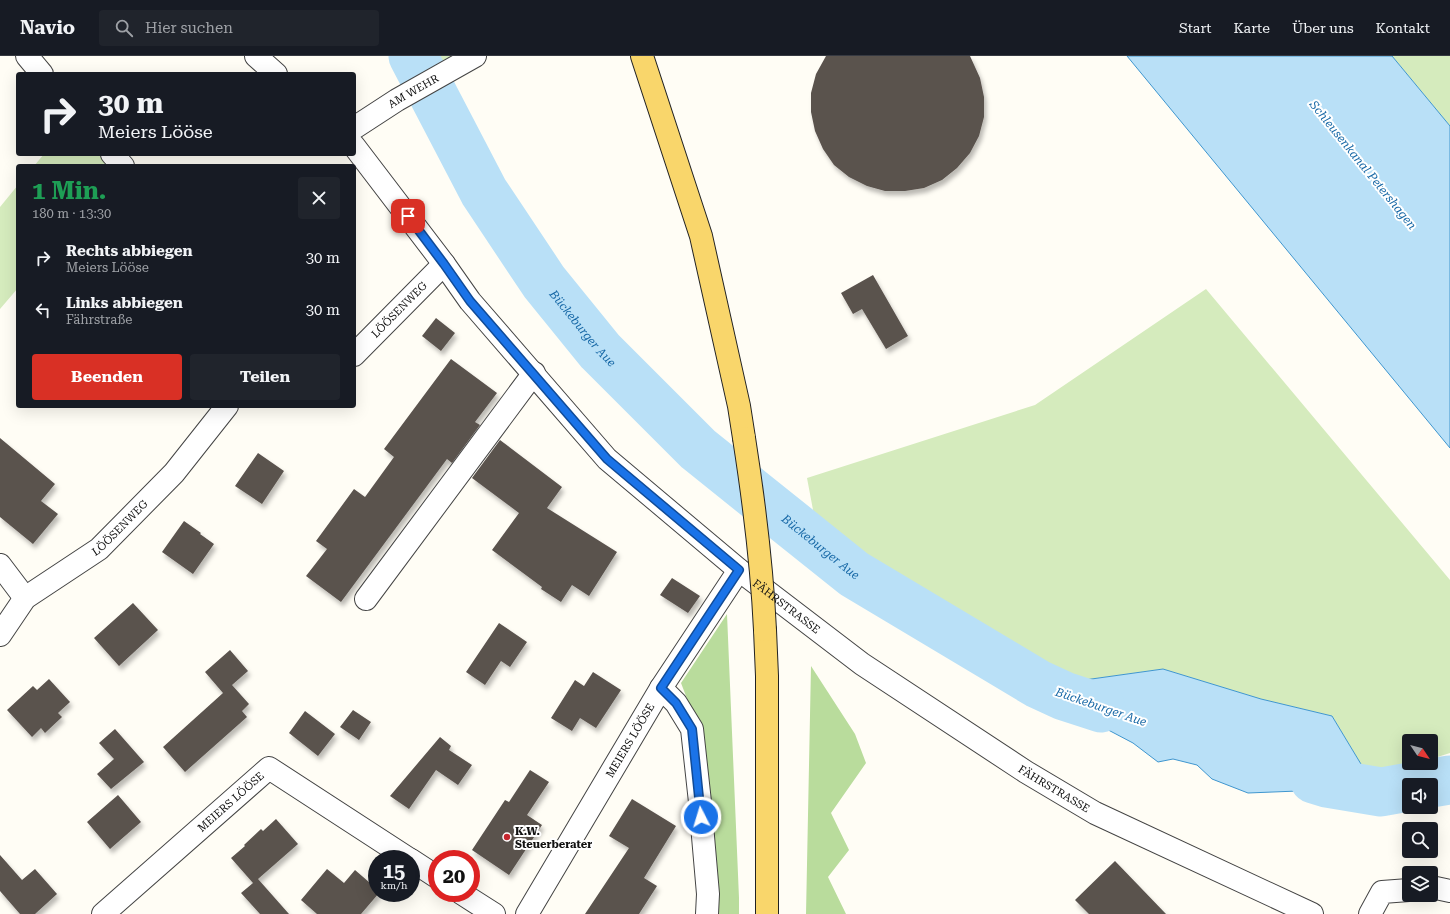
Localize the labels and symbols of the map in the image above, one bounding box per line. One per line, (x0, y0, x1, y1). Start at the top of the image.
street label: AM WEHR (386, 72, 441, 111)
water label: Schleusenkanal Petershagen (1306, 97, 1419, 232)
pin (391, 199, 425, 233)
street label: LÖÖSENWEG (369, 279, 430, 341)
water label: Bückeburger Aue (546, 287, 619, 370)
street label: LÖÖSENWEG (90, 497, 151, 559)
water label: Bückeburger Aue (778, 511, 862, 582)
street label: FÄHRSTRASSE (750, 577, 822, 636)
water label: Bückeburger Aue (1053, 685, 1148, 729)
street label: MEIERS LÖÖSE (603, 701, 658, 780)
north arrow (1402, 734, 1438, 770)
street label: FÄHRSTRASSE (1016, 763, 1092, 815)
street label: MEIERS LÖÖSE (195, 769, 267, 835)
position arrow (680, 796, 722, 838)
place label: K.W. Steuerberater (515, 825, 592, 851)
marker: K.W. Steuerberater (502, 832, 512, 842)
speed limit sign: 20 (428, 850, 480, 902)

